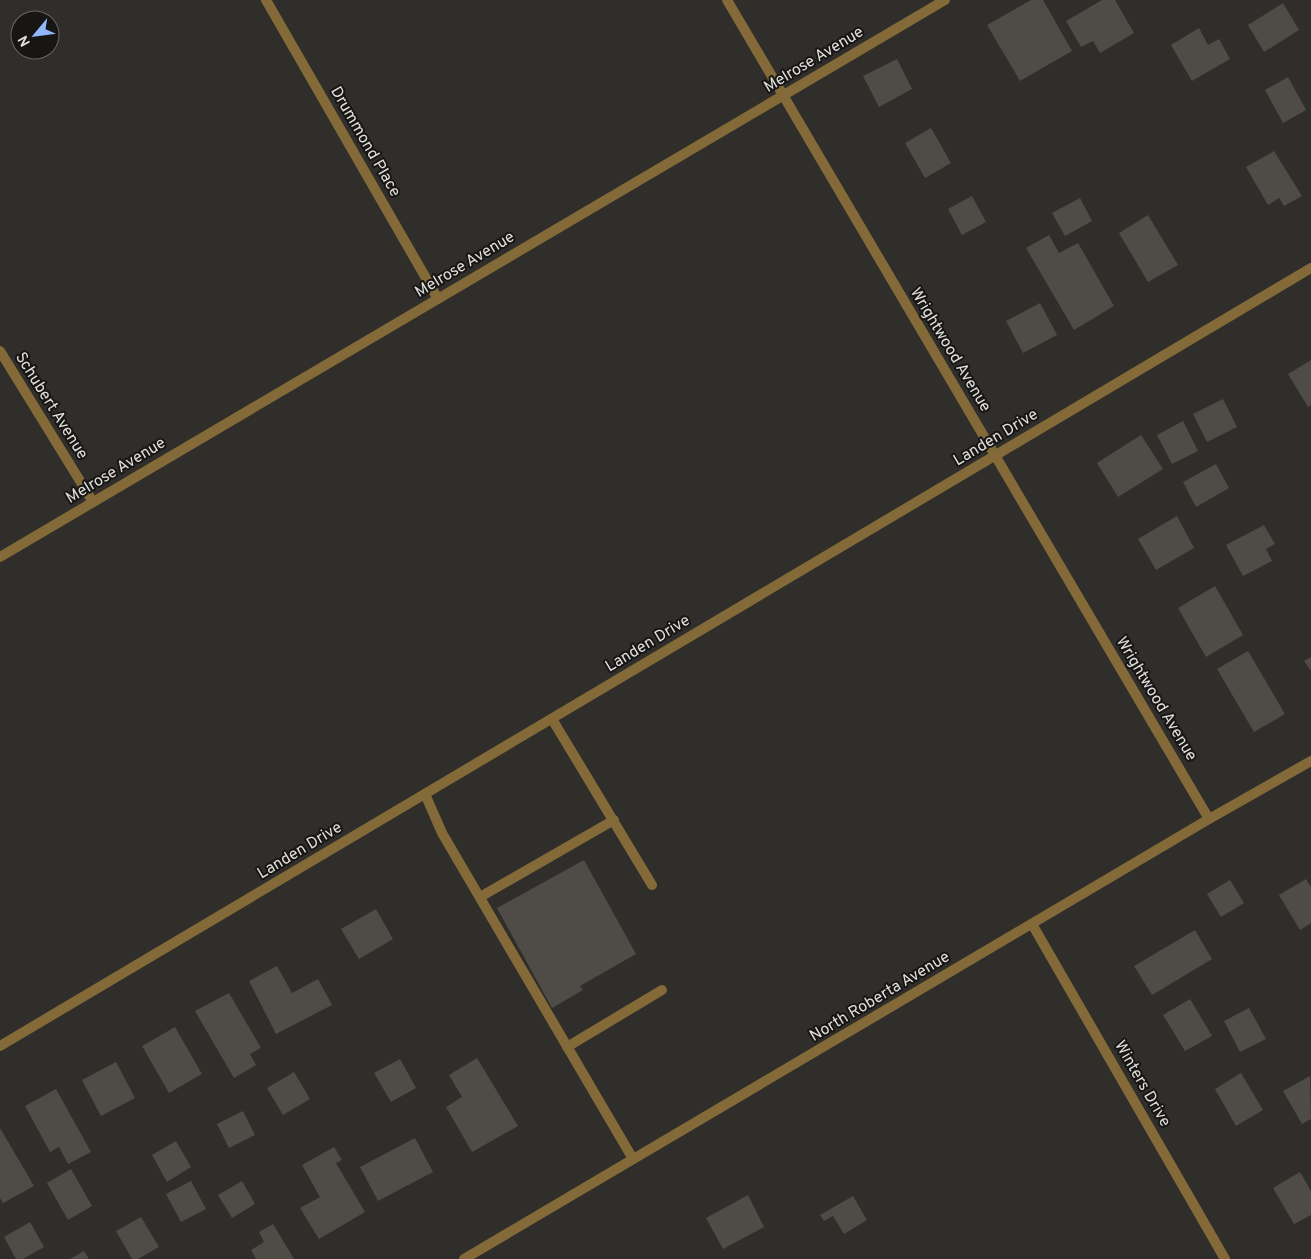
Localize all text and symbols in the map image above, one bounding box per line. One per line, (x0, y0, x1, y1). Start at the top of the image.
north arrow (10, 10, 60, 60)
street label: Melrose Avenue (760, 22, 868, 98)
text: N (15, 32, 35, 49)
street label: Drummond Place (325, 83, 405, 201)
street label: Melrose Avenue (411, 227, 519, 303)
street label: Wrightwood Avenue (905, 284, 995, 416)
street label: Schubert Avenue (10, 349, 92, 463)
street label: Landen Drive (950, 405, 1042, 471)
street label: Melrose Avenue (62, 433, 170, 509)
street label: Landen Drive (602, 611, 694, 677)
street label: Wrightwood Avenue (1111, 633, 1201, 765)
street label: Landen Drive (254, 818, 346, 884)
street label: North Roberta Avenue (806, 947, 954, 1047)
street label: Winters Drive (1109, 1037, 1175, 1131)

